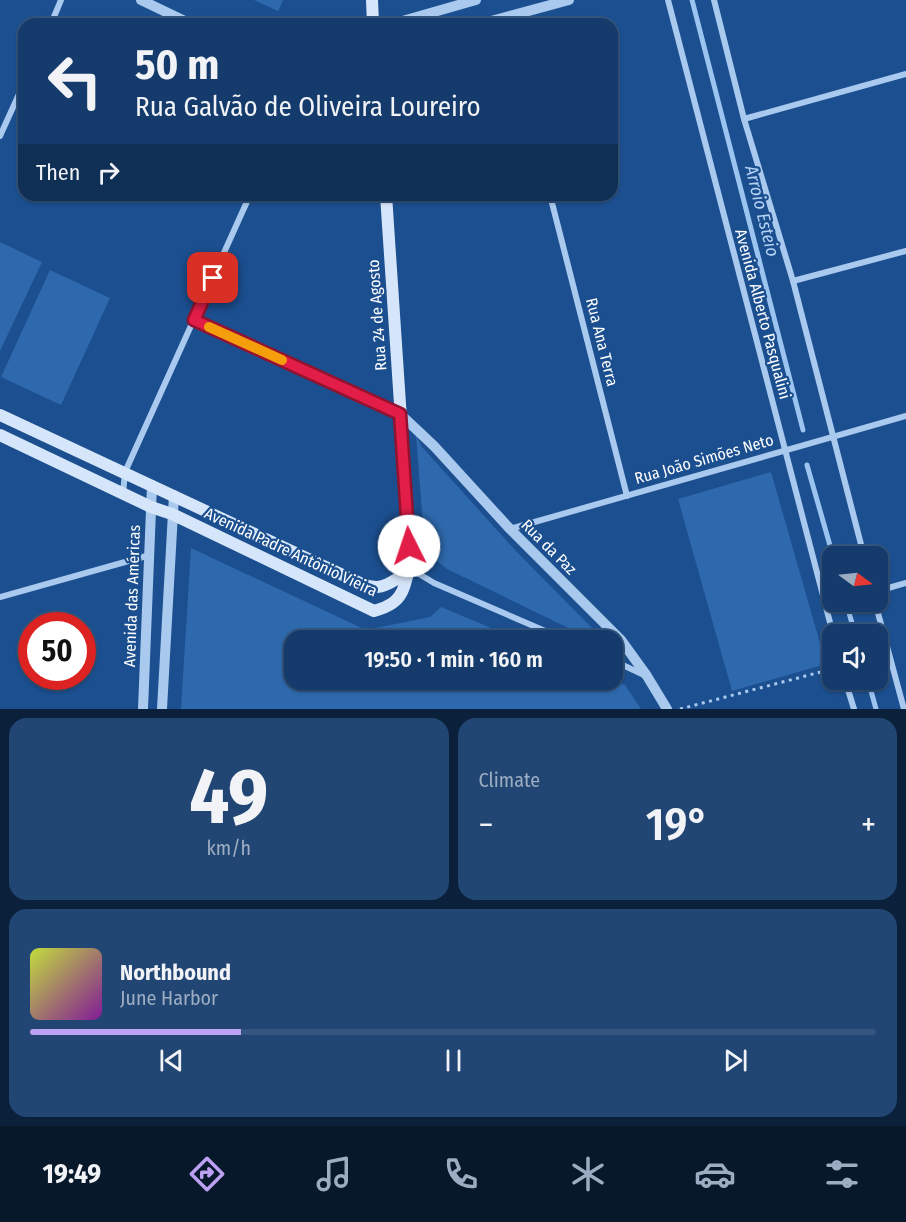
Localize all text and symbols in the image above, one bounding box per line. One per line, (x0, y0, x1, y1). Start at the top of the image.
text: 50 m (135, 40, 219, 90)
icon: left (36, 42, 114, 120)
text: Rua Galvão de Oliveira Loureiro (135, 91, 481, 123)
icon: right (92, 156, 125, 189)
text: Then (36, 159, 80, 186)
water label: Arroio Esteio (740, 162, 784, 259)
street label: Avenida Alberto Pasqualini (731, 227, 795, 401)
pin (187, 252, 238, 303)
street label: Rua 24 de Agosto (364, 259, 390, 371)
icon: arrive (196, 261, 229, 294)
street label: Rua Ana Terra (582, 296, 622, 388)
street label: Rua João Simões Neto (632, 430, 776, 488)
street label: Avenida Padre Antônio Vieira (201, 504, 381, 601)
position arrow (377, 514, 441, 578)
street label: Rua da Paz (517, 515, 581, 579)
street label: Avenida das Américas (120, 524, 144, 667)
north arrow (822, 546, 888, 612)
map controls (822, 546, 888, 690)
speed limit sign: 50 (18, 612, 96, 690)
button: sound (822, 624, 888, 690)
text: 19:50 · 1 min · 160 m (364, 646, 543, 673)
text: 49 (189, 750, 268, 844)
text: Climate (479, 768, 540, 792)
text: 19° (646, 798, 709, 852)
text: − (479, 805, 493, 845)
text: + (861, 805, 876, 845)
text: km/h (206, 836, 251, 860)
text: Northbound (120, 959, 231, 986)
text: June Harbor (120, 986, 218, 1010)
icon: previous (155, 1044, 188, 1077)
icon: pause (437, 1044, 470, 1077)
icon: next (719, 1044, 752, 1077)
icon: directions (186, 1153, 228, 1195)
icon: music (313, 1153, 355, 1195)
icon: phone (440, 1153, 482, 1195)
icon: climate (567, 1153, 609, 1195)
icon: car (694, 1153, 736, 1195)
icon: filters (821, 1153, 863, 1195)
text: 19:49 (43, 1158, 101, 1190)

